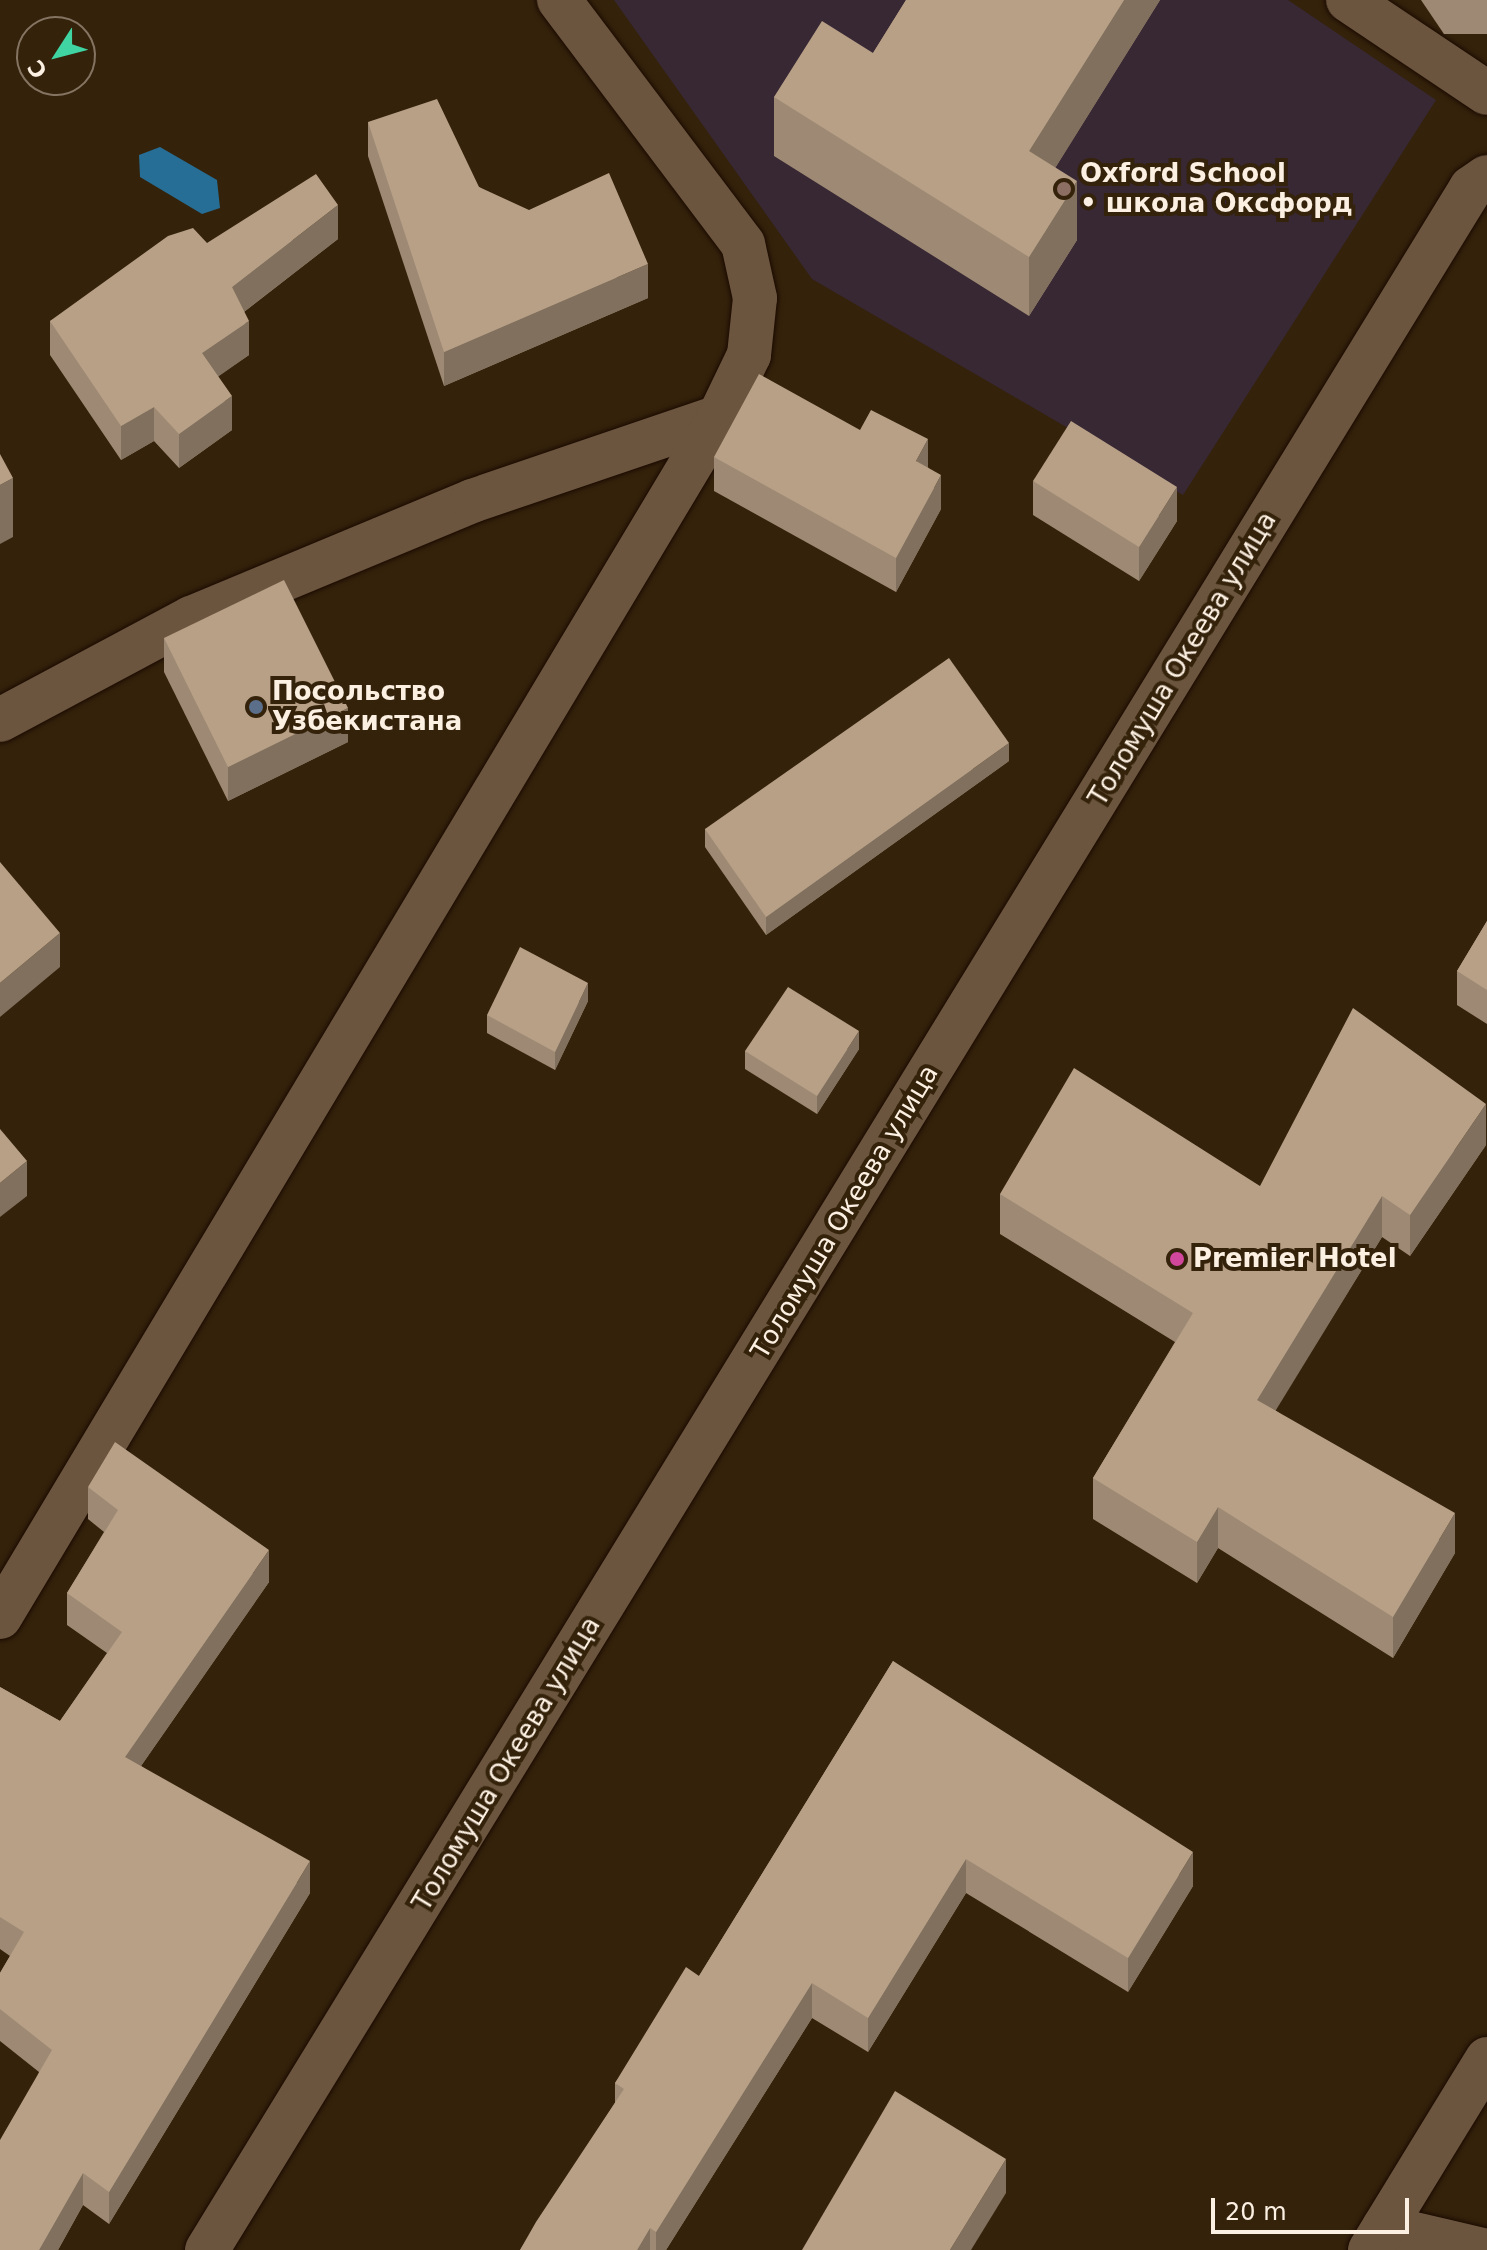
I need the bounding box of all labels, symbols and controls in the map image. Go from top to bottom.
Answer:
north arrow [16,16,96,96]
text: С [23,55,53,83]
place label: Oxford School • школа Оксфорд [1080,158,1353,220]
marker: Oxford School • школа Оксфорд [1055,180,1073,198]
street label: Толомуша Океева улица [1083,506,1283,812]
place label: Посольство Узбекистана [272,676,462,738]
marker: Посольство Узбекистана [247,698,265,716]
street label: Толомуша Океева улица [745,1059,945,1365]
place label: Premier Hotel [1193,1243,1397,1275]
marker: Premier Hotel [1168,1250,1186,1268]
street label: Толомуша Океева улица [407,1611,607,1917]
scale bar [1215,2182,1413,2232]
text: 20 m [1225,2198,1287,2226]

